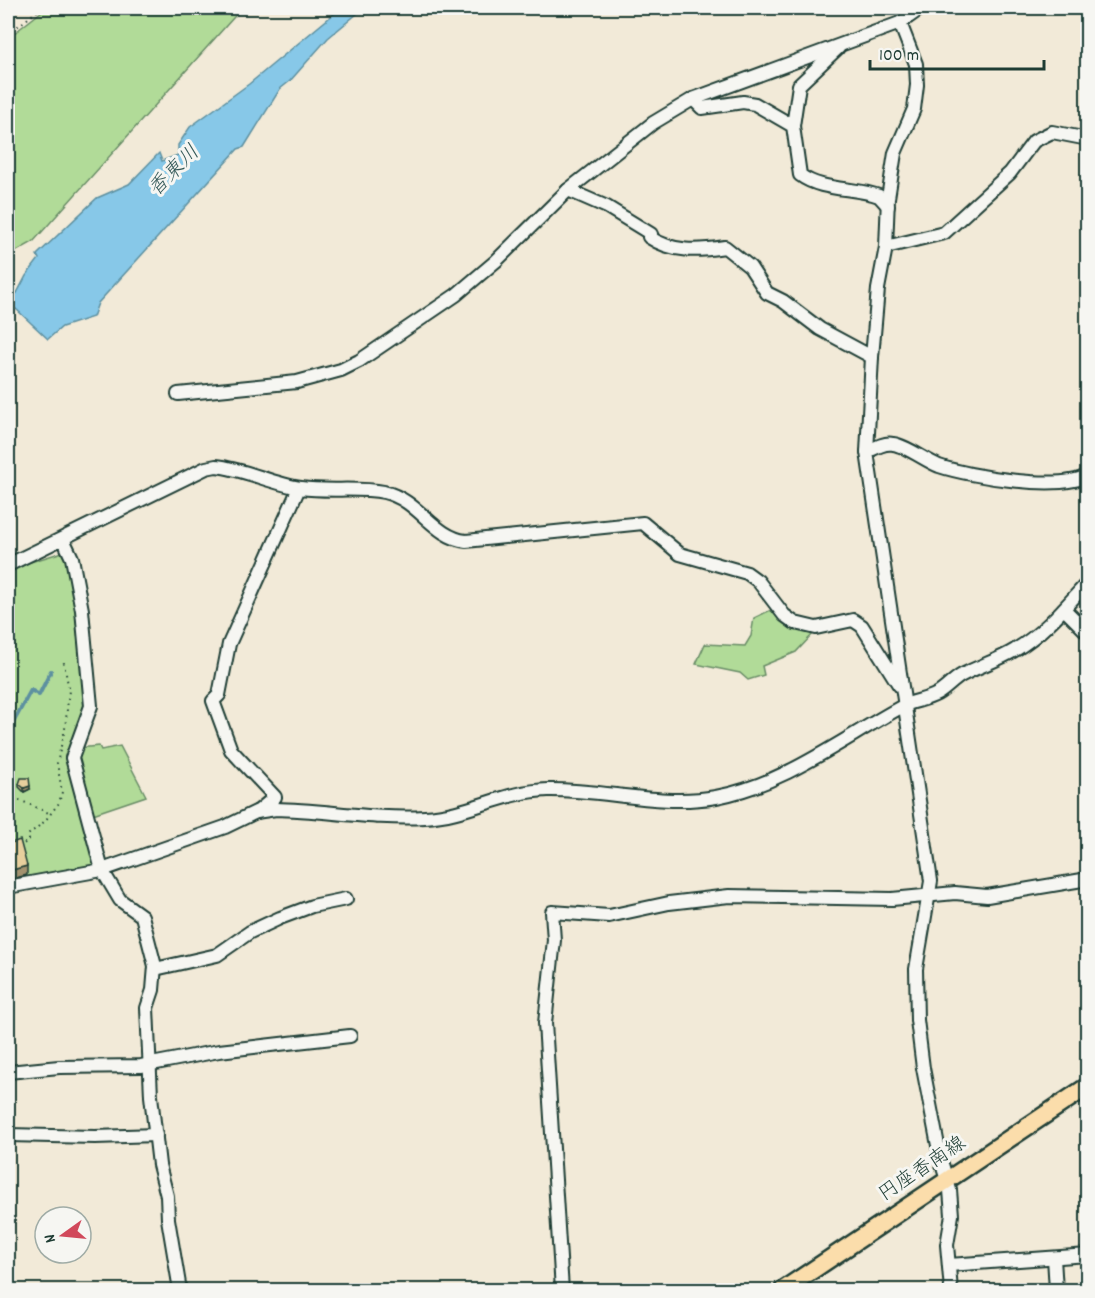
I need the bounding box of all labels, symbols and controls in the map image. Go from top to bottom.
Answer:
scale bar [870,33,1044,71]
text: 100 m [879,44,919,69]
water label: 香東川 [142,139,208,205]
street label: 円座香南線 [874,1130,972,1210]
north arrow [33,1205,93,1265]
text: N [39,1231,63,1245]

